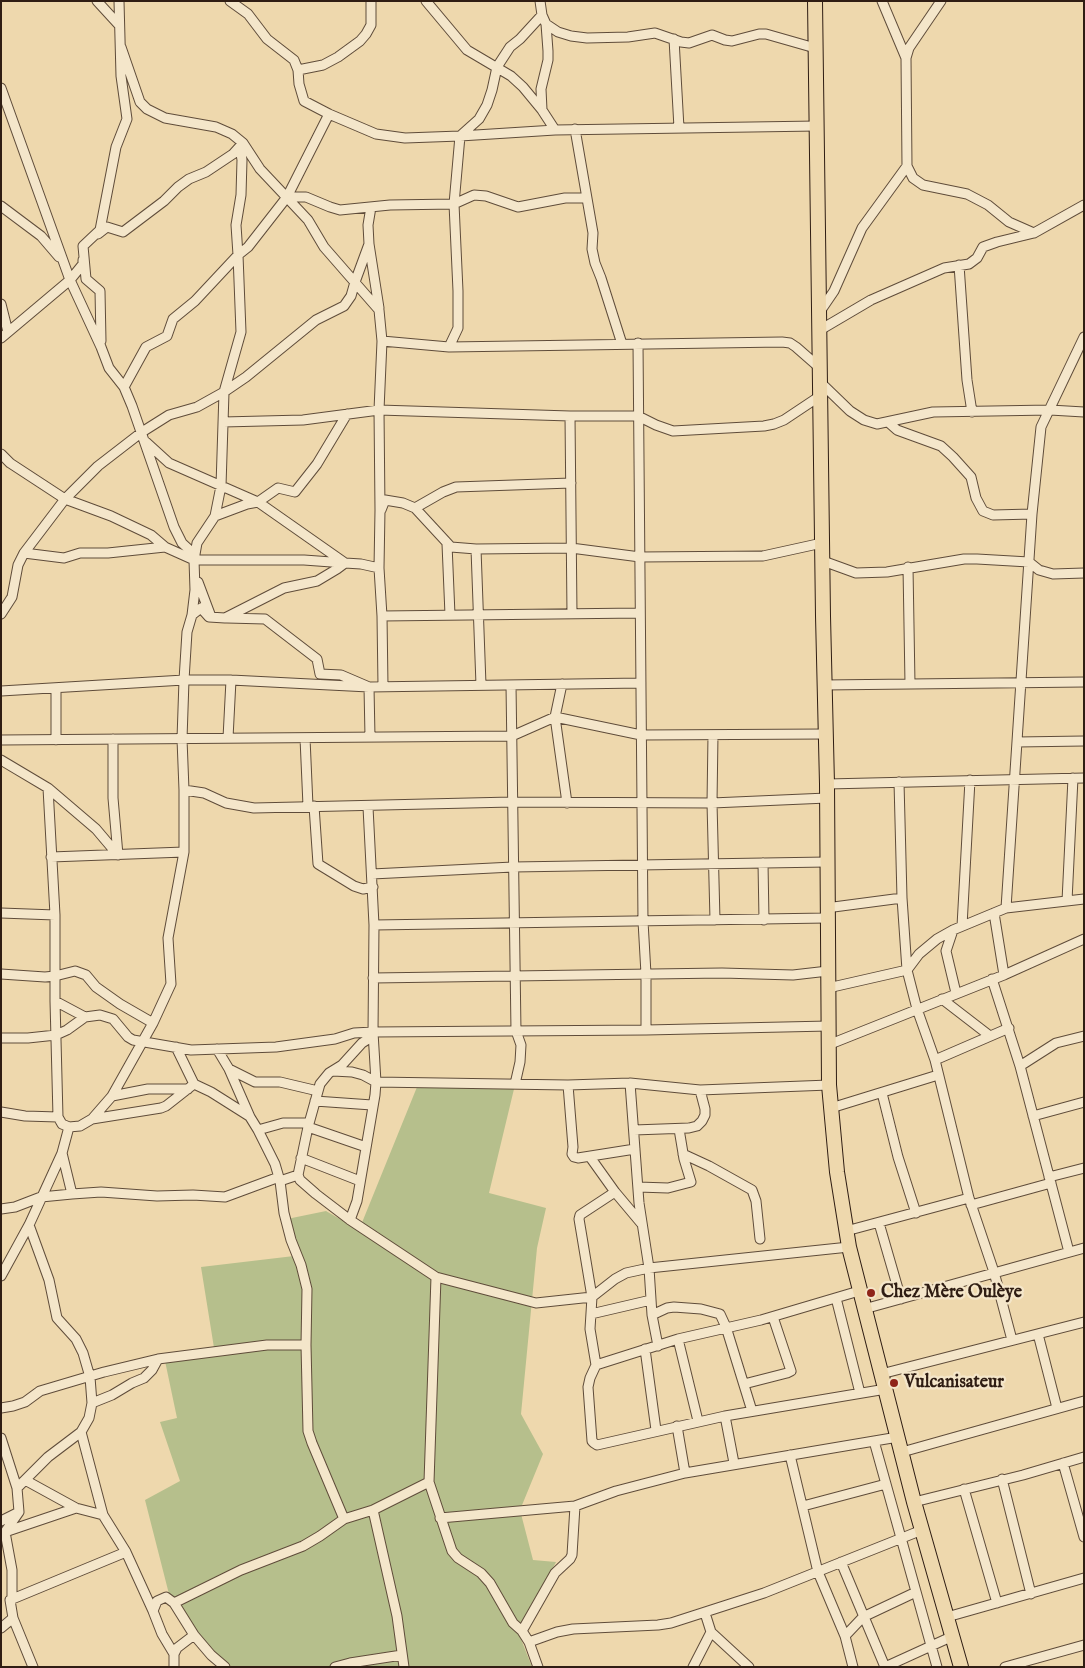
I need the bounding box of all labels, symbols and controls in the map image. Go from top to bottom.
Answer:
place label: Chez Mère Oulèye [881,1282,1022,1304]
marker: Chez Mère Oulèye [865,1287,877,1299]
place label: Vulcanisateur [904,1372,1004,1394]
marker: Vulcanisateur [888,1377,900,1389]

